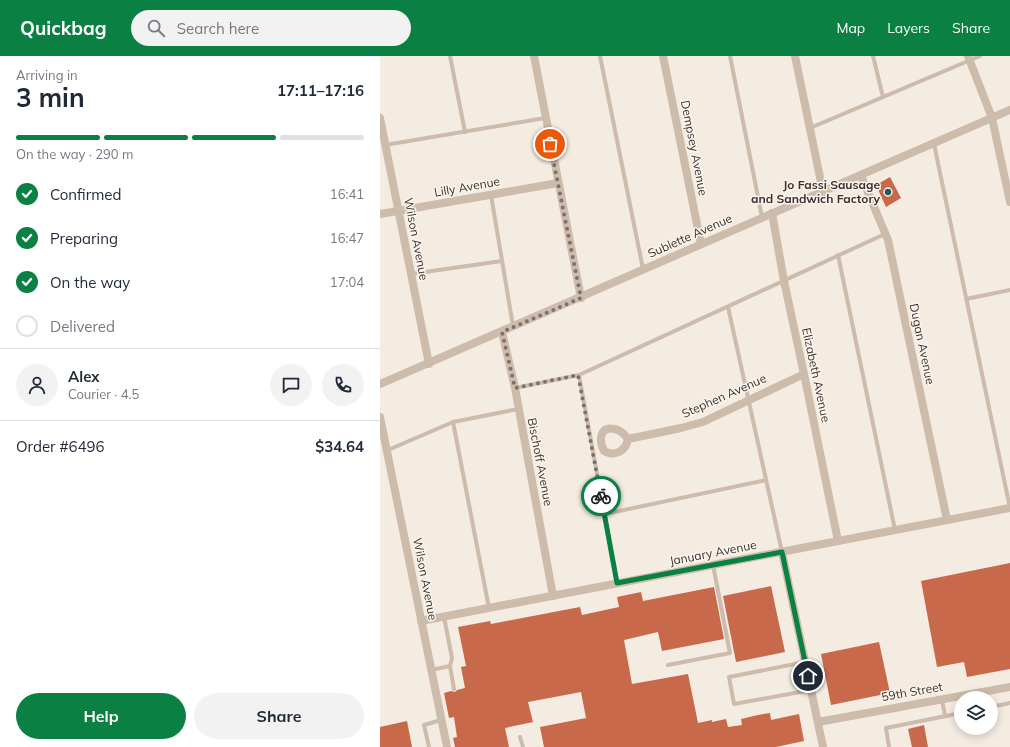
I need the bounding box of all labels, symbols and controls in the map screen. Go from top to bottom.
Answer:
search box [131,10,411,46]
text: Quickbag [20,16,107,40]
icon: search [145,17,167,39]
text: Search here [177,19,259,38]
text: Map [836,19,865,37]
text: Layers [887,19,930,37]
text: Share [952,19,990,37]
text: Arriving in [16,67,78,83]
text: 3 min [16,81,85,114]
text: 17:11–17:16 [277,81,364,100]
street label: Dempsey Avenue [678,99,711,197]
pin [533,127,567,161]
icon: bag [539,133,561,155]
text: On the way · 290 m [16,146,133,162]
street label: Lilly Avenue [433,173,501,200]
place label: Jo Fassi Sausage and Sandwich Factory [751,177,880,206]
icon: check [16,183,38,205]
text: Confirmed [50,185,121,204]
text: 16:41 [330,186,364,202]
marker: Jo Fassi Sausage and Sandwich Factory [883,187,893,197]
street label: Wilson Avenue [401,196,432,281]
street label: Sublette Avenue [645,210,734,261]
icon: check [16,227,38,249]
text: Preparing [50,229,118,248]
text: 16:47 [330,230,364,246]
icon: check [16,271,38,293]
text: On the way [50,273,130,292]
text: 17:04 [330,274,364,290]
street label: Dugan Avenue [907,302,938,386]
text: Delivered [50,317,115,336]
street label: Elizabeth Avenue [799,326,834,423]
button: person [16,364,58,406]
button: chat [270,364,312,406]
button: phone [322,364,364,406]
text: Alex [68,367,100,386]
street label: Stephen Avenue [679,370,768,421]
text: Courier · 4.5 [68,386,139,402]
street label: Bischoff Avenue [525,416,556,507]
text: Order #6496 [16,437,104,456]
text: $34.64 [315,437,364,456]
courier [581,476,621,516]
icon: bike [590,485,612,507]
street label: Wilson Avenue [410,536,441,621]
street label: January Avenue [668,537,758,568]
pin [791,659,825,693]
icon: home [797,665,819,687]
street label: 59th Street [880,679,944,704]
map controls [954,691,998,735]
button: layers [954,691,998,735]
button: Help [16,693,186,739]
button: Share [194,693,364,739]

